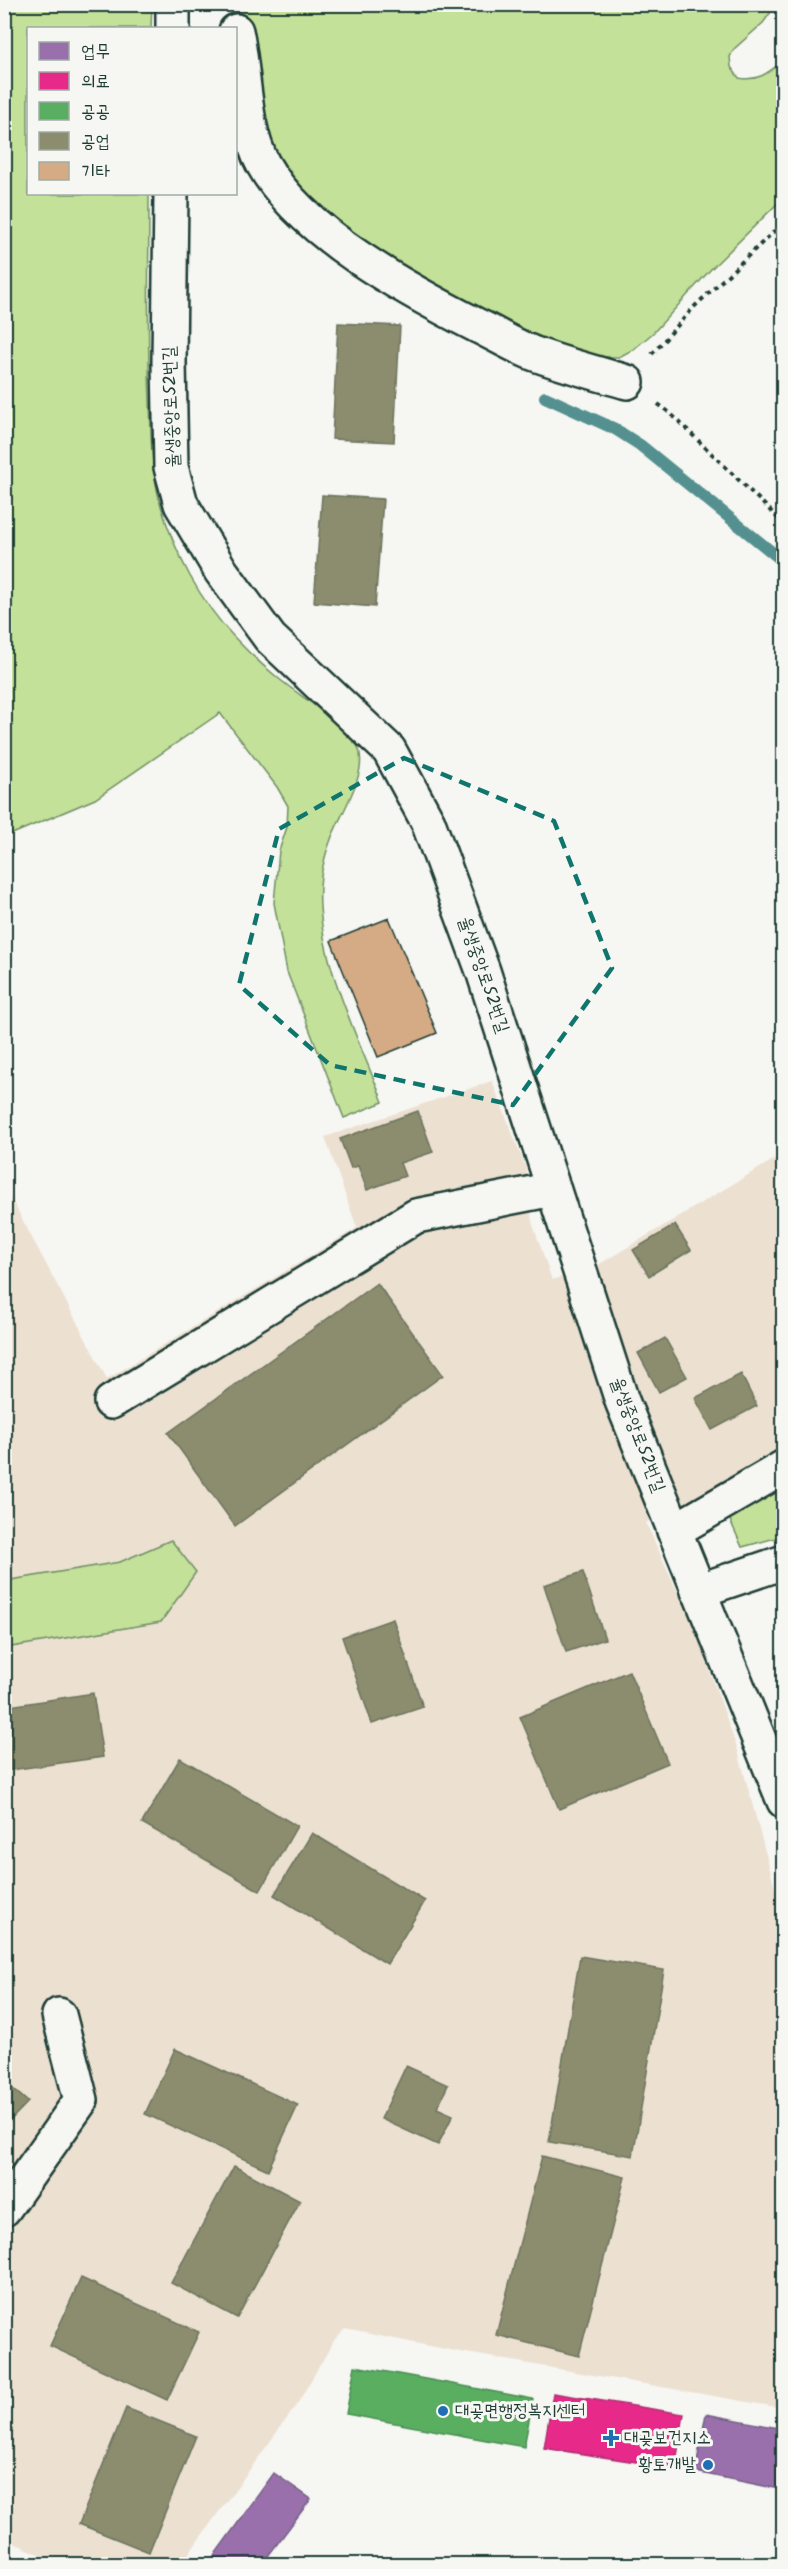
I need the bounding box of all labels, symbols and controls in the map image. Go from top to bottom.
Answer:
legend [27,27,237,195]
text: 업무 [81,38,110,67]
text: 의료 [81,68,110,97]
text: 공공 [81,98,110,127]
text: 공업 [81,128,110,157]
text: 기타 [81,158,110,187]
street label: 율생중앙로52번길 [155,345,189,468]
street label: 율생중앙로52번길 [450,913,517,1038]
street label: 율생중앙로52번길 [602,1373,672,1497]
place label: 대곶면행정복지센터 [455,2397,585,2426]
marker: 대곶면행정복지센터 [436,2404,450,2418]
place label: 대곶보건지소 [624,2424,711,2453]
marker: 대곶보건지소 [602,2429,620,2447]
place label: 황토개발 [638,2451,697,2480]
marker: 황토개발 [701,2458,715,2472]

